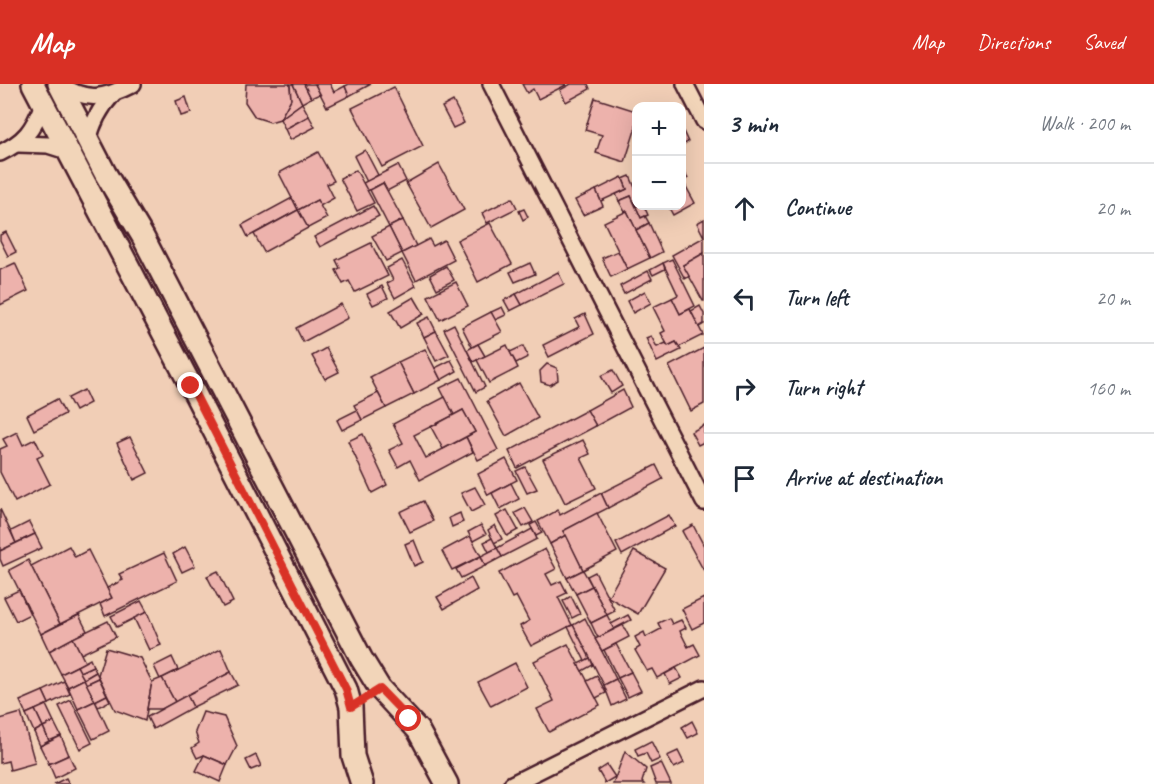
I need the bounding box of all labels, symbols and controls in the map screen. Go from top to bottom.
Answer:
text: Map [30,25,73,60]
text: Map [912,29,944,55]
text: Directions [977,29,1050,55]
text: Saved [1083,29,1124,55]
map controls [632,102,686,210]
button: + [632,102,686,156]
text: 3 min [728,107,778,140]
text: Walk · 200 m [1040,111,1130,136]
button: − [632,156,686,210]
icon: ahead [728,192,761,225]
text: Continue [785,194,851,222]
text: 20 m [1096,196,1130,221]
icon: left [728,282,761,315]
text: Turn left [785,284,849,312]
text: 20 m [1096,286,1130,311]
route end [177,372,203,398]
icon: right [728,372,761,405]
text: Turn right [785,374,862,402]
text: 160 m [1087,376,1130,401]
icon: arrive [728,462,761,495]
text: Arrive at destination [785,464,942,492]
route start [395,705,421,731]

